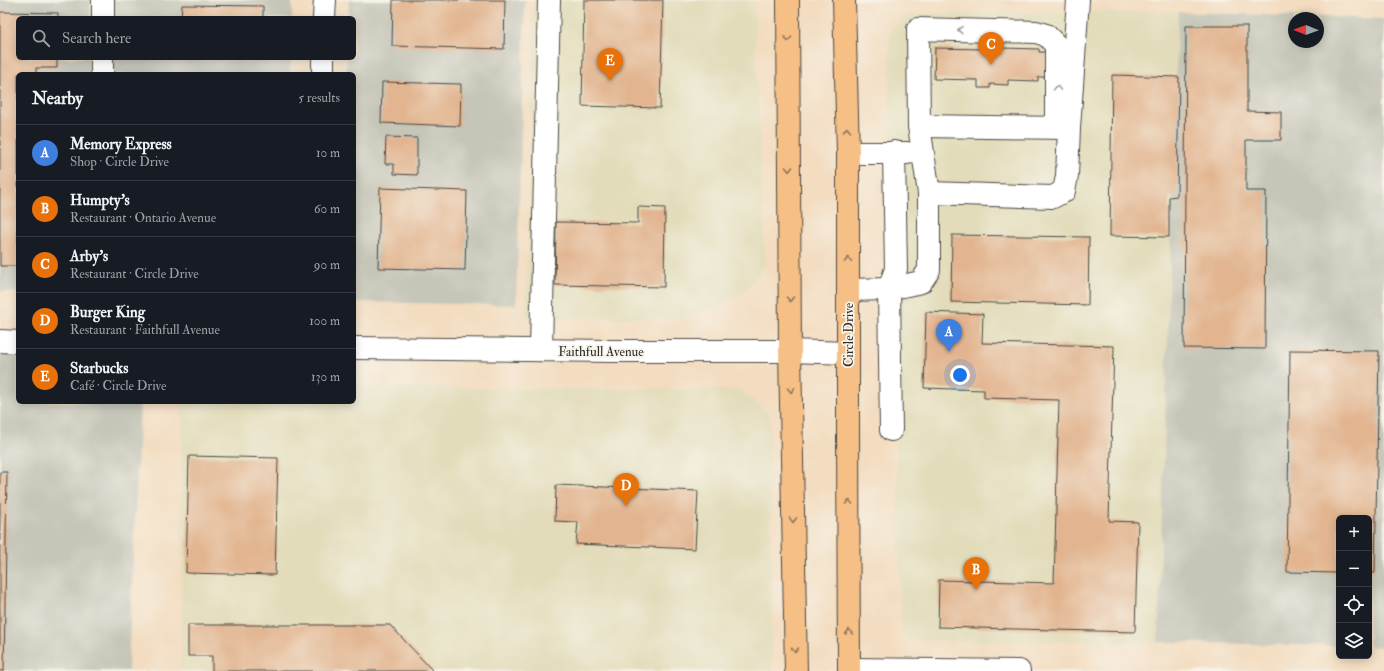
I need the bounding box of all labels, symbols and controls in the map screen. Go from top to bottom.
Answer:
north arrow [1288,12,1324,48]
search box [16,16,356,60]
one-way arrow [957,26,963,35]
icon: search [30,27,52,49]
text: Search here [62,29,131,48]
pin: C [978,32,1004,65]
one-way arrow [784,36,792,42]
pin: E [597,48,623,81]
one-way arrow [1053,85,1061,91]
text: Nearby [32,88,83,109]
text: 5 results [298,90,340,106]
one-way arrow [843,127,851,133]
text: Memory Express [70,135,172,154]
text: A [41,145,49,161]
text: 10 m [316,145,340,161]
text: Shop · Circle Drive [70,154,169,170]
one-way arrow [785,166,793,172]
text: Humpty's [70,191,130,210]
text: B [41,201,49,217]
text: 60 m [314,201,340,217]
text: Restaurant · Ontario Avenue [70,210,216,226]
text: Arby's [70,247,108,266]
text: C [40,257,50,273]
text: 90 m [314,257,340,273]
one-way arrow [844,257,852,263]
text: Restaurant · Circle Drive [70,266,199,282]
one-way arrow [786,296,794,302]
street label: Circle Drive [841,302,857,367]
text: Burger King [70,303,145,322]
text: D [40,313,50,329]
text: 100 m [309,313,340,329]
pin: A [936,319,962,352]
text: Restaurant · Faithfull Avenue [70,322,220,338]
street label: Faithfull Avenue [558,344,644,360]
text: Starbucks [70,359,128,378]
your location [950,365,970,385]
text: E [40,369,50,385]
text: 130 m [311,369,340,385]
text: Café · Circle Drive [70,378,167,394]
one-way arrow [787,387,795,393]
pin: D [613,473,639,506]
one-way arrow [844,499,853,505]
map controls [1336,515,1372,659]
button: + [1336,515,1372,551]
one-way arrow [789,517,797,523]
button: − [1336,551,1372,587]
pin: B [963,557,989,590]
button: locate [1336,587,1372,623]
button: layers [1336,623,1372,659]
one-way arrow [845,629,853,635]
one-way arrow [791,647,799,653]

